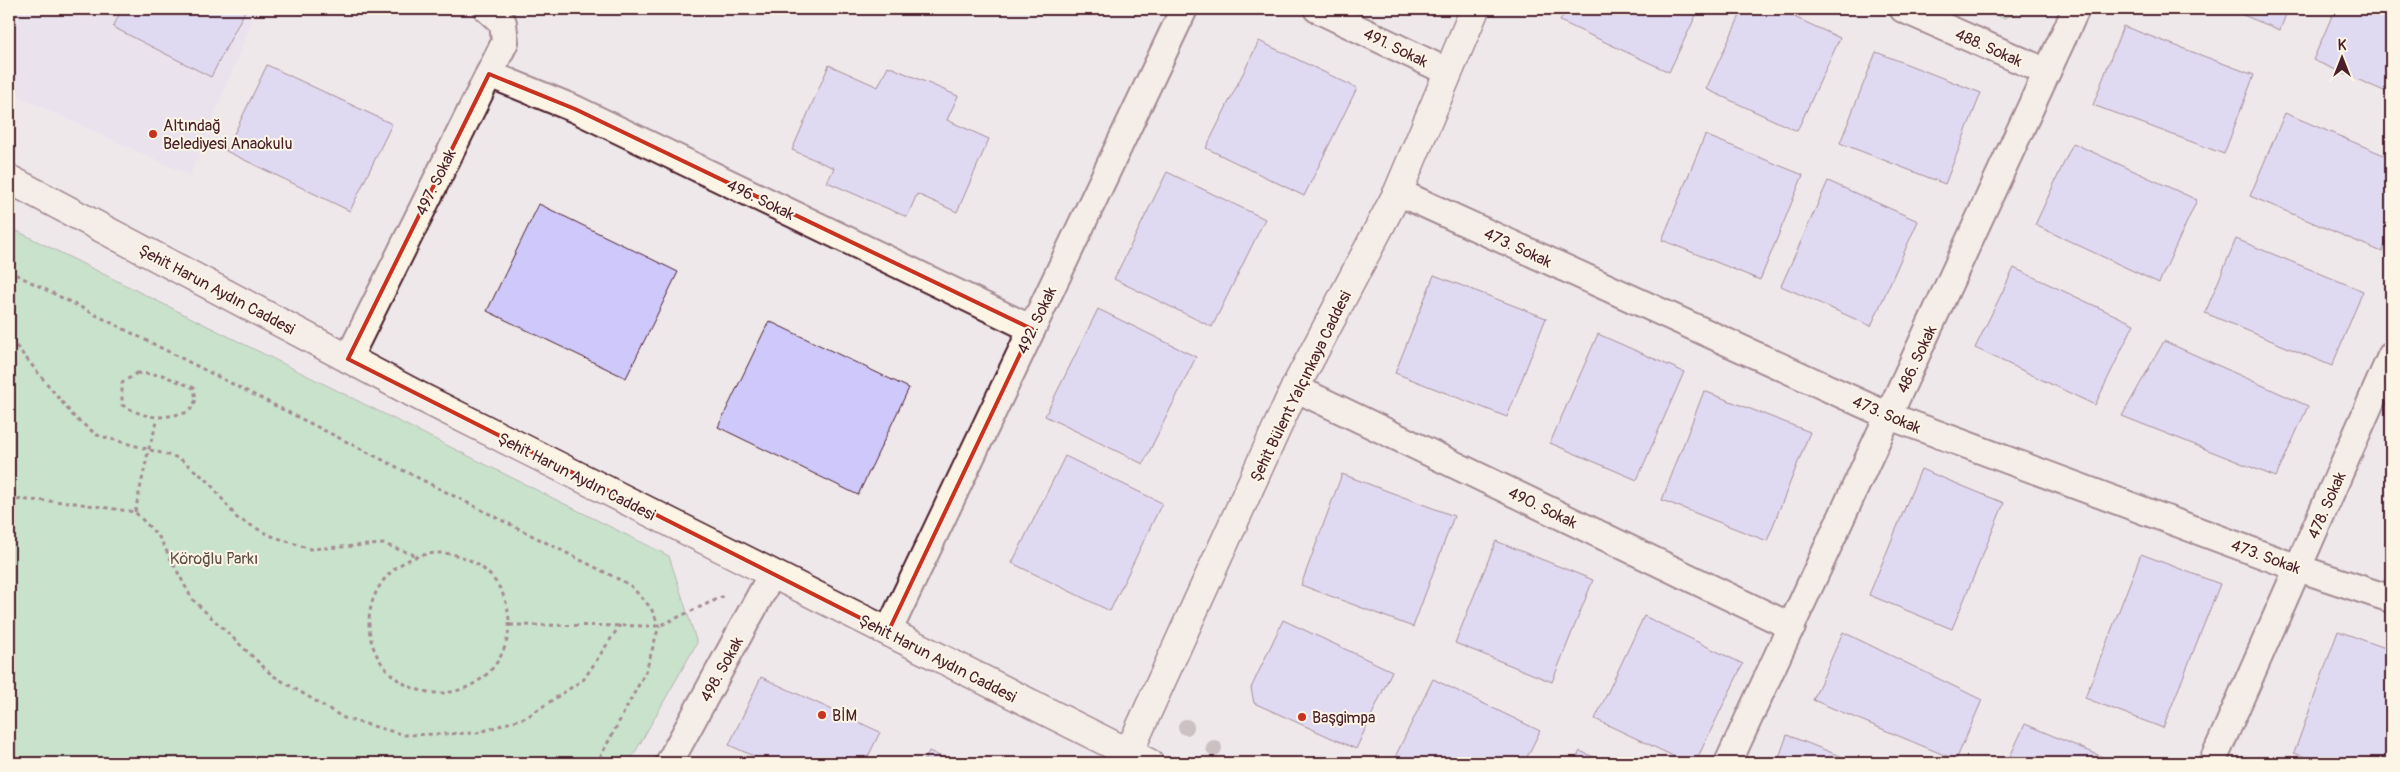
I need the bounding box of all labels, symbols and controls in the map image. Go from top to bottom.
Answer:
street label: 491. Sokak [1360,24,1431,72]
street label: 488. Sokak [1952,24,2025,72]
north arrow [2318,32,2368,82]
text: K [2338,37,2347,54]
place label: Altındağ Belediyesi Anaokulu [163,116,292,154]
marker: Altındağ Belediyesi Anaokulu [147,128,159,140]
street label: 497. Sokak [411,146,461,219]
street label: 496. Sokak [724,175,798,225]
street label: 473. Sokak [1481,224,1555,272]
street label: Şehit Harun Aydın Caddesi [135,240,298,340]
street label: 492. Sokak [1013,283,1061,357]
street label: Şehit Bülent Yalçınkaya Caddesi [1246,288,1356,485]
street label: 486. Sokak [1893,322,1941,396]
street label: 473. Sokak [1849,392,1924,438]
street label: Şehit Harun Aydın Caddesi [495,428,659,525]
street label: 478. Sokak [2303,468,2351,542]
street label: 490. Sokak [1505,483,1581,533]
street label: 473. Sokak [2228,535,2303,579]
park label: Köroğlu Parkı [170,549,258,569]
street label: Şehit Harun Aydın Caddesi [856,610,1020,707]
street label: 498. Sokak [696,633,748,705]
place label: BİM [832,706,857,726]
place label: Başgimpa [1312,708,1375,728]
marker: BİM [816,709,828,721]
marker: Başgimpa [1296,711,1308,723]

